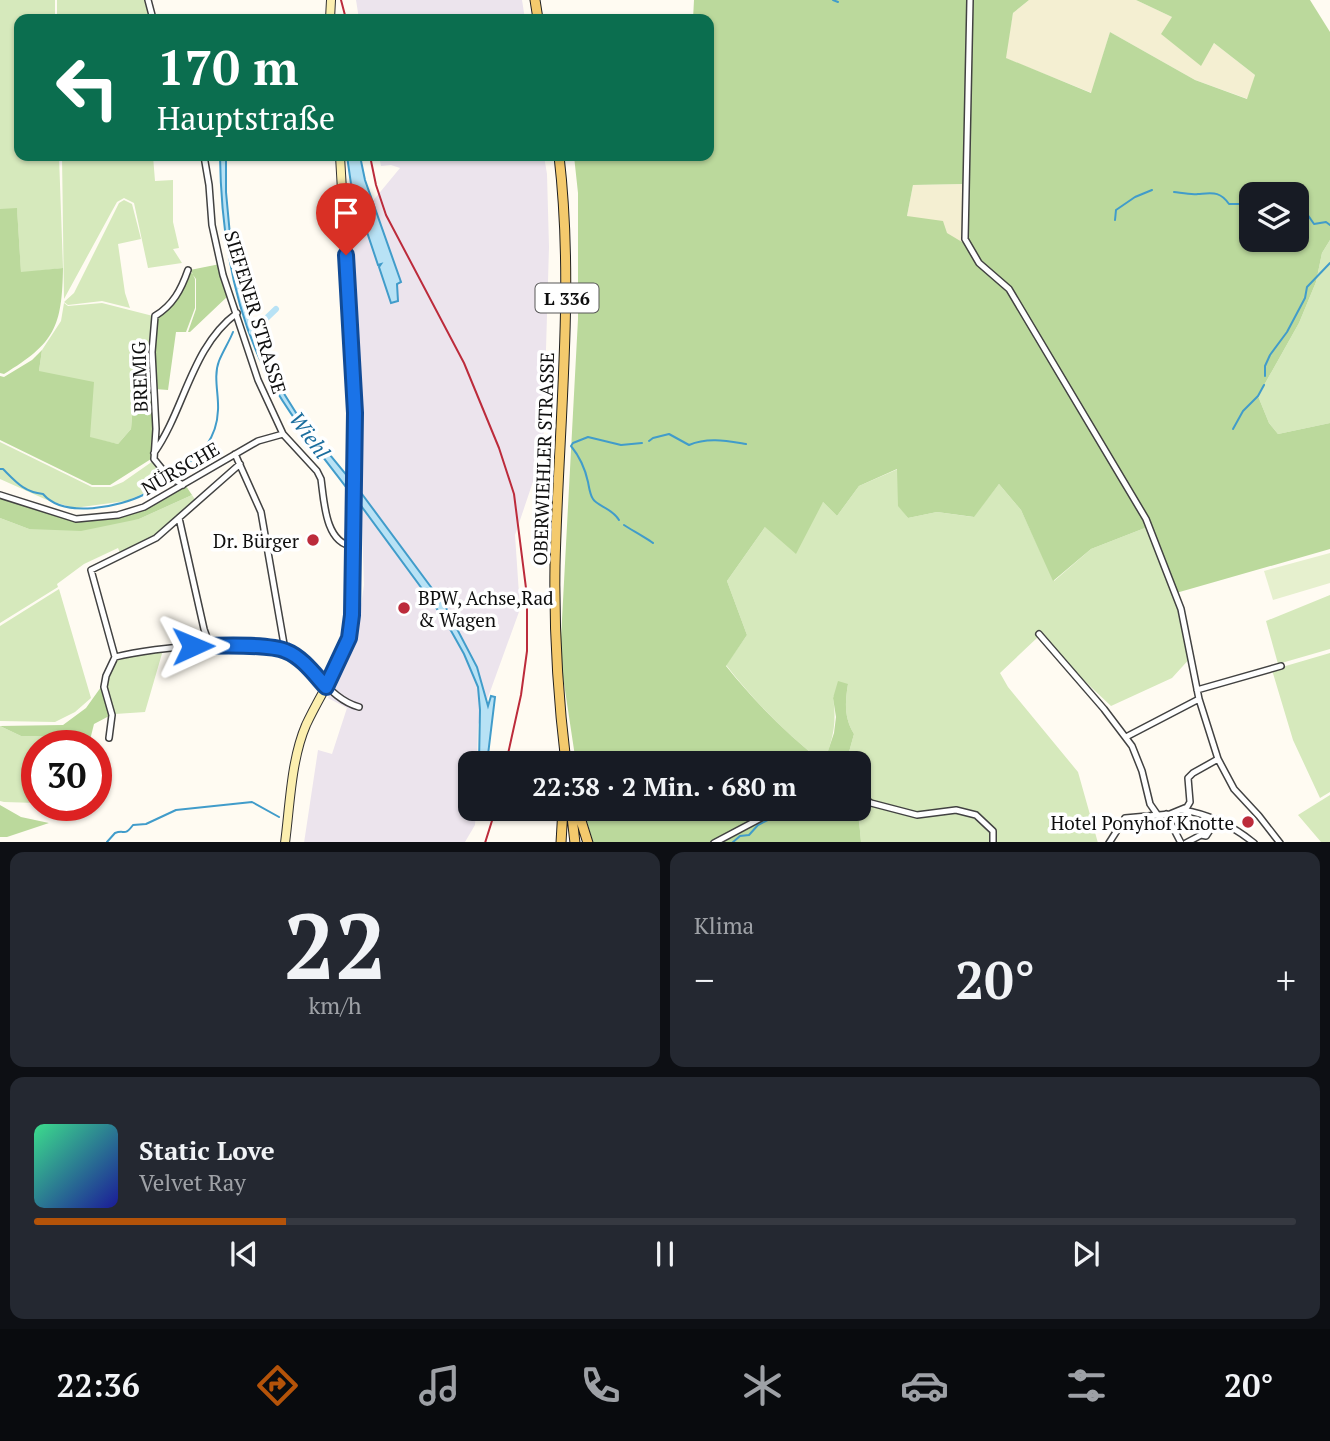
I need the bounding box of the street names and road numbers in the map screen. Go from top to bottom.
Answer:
street label: SIEFENER STRASSE [219,227,293,397]
road number: L 336 [536,284,598,312]
street label: BREMIG [125,341,153,413]
street label: OBERWIEHLER STRASSE [527,352,559,566]
street label: NÜRSCHE [136,436,224,500]

